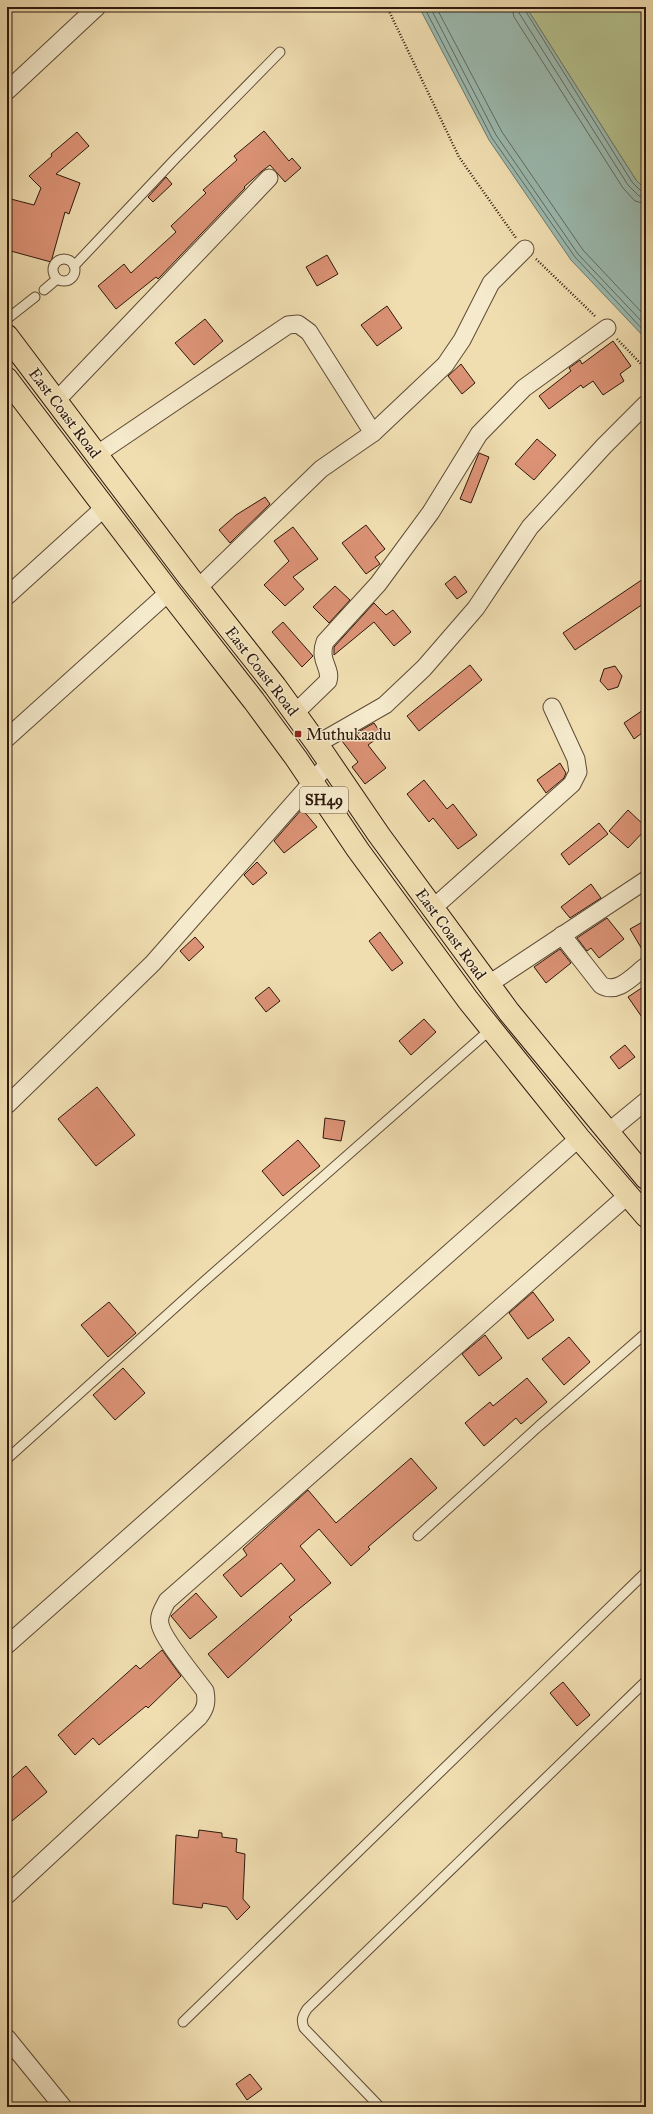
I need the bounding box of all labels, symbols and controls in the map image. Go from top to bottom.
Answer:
street label: East Coast Road [25,364,105,462]
street label: East Coast Road [221,623,303,719]
place label: Muthukaadu [306,725,392,744]
marker: Muthukaadu [293,729,303,739]
road number: SH49 [300,787,348,813]
street label: East Coast Road [412,885,490,983]

